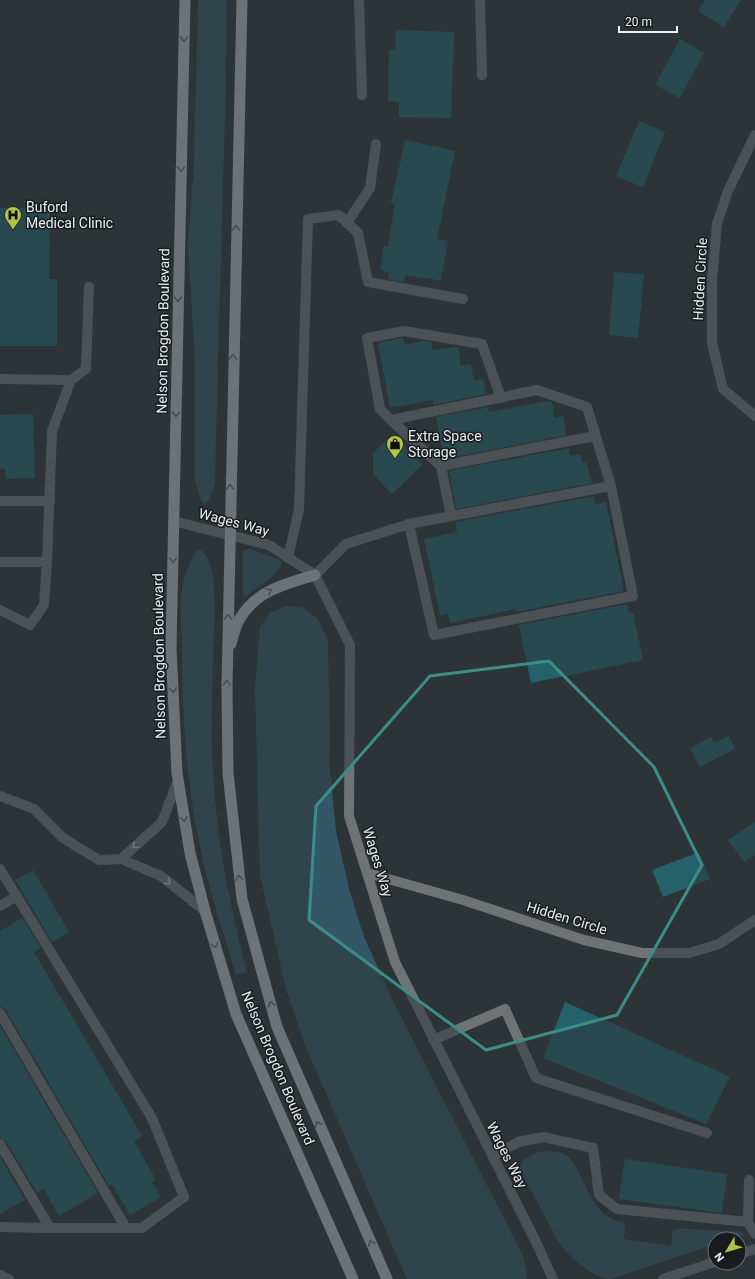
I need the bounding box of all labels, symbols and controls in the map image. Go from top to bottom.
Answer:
scale bar [619,8,677,34]
text: 20 m [625,15,652,29]
one-way arrow [180,36,188,42]
one-way arrow [177,166,185,172]
place label: Buford Medical Clinic [26,199,113,231]
hospital icon: Buford Medical Clinic [3,205,23,230]
one-way arrow [232,225,240,231]
street label: Hidden Circle [690,237,710,321]
street label: Nelson Brogdon Boulevard [154,248,172,414]
one-way arrow [174,296,182,302]
one-way arrow [229,354,237,360]
one-way arrow [171,411,180,417]
place label: Extra Space Storage [408,428,482,460]
shop icon: Extra Space Storage [385,434,405,459]
one-way arrow [226,484,234,490]
street label: Wages Way [197,505,271,539]
one-way arrow [168,557,177,563]
street label: Nelson Brogdon Boulevard [150,573,168,739]
one-way arrow [265,588,272,596]
one-way arrow [224,614,232,620]
one-way arrow [223,680,231,686]
one-way arrow [169,687,177,693]
one-way arrow [179,816,188,822]
street label: Wages Way [360,825,396,899]
one-way arrow [133,841,140,848]
one-way arrow [235,875,244,881]
one-way arrow [164,877,171,884]
street label: Hidden Circle [525,898,609,938]
one-way arrow [210,942,219,949]
street label: Nelson Brogdon Boulevard [238,989,318,1147]
one-way arrow [267,1000,275,1007]
street label: Wages Way [483,1119,531,1191]
one-way arrow [315,1121,323,1128]
north arrow [707,1231,747,1271]
one-way arrow [368,1240,376,1248]
text: N [712,1250,727,1264]

